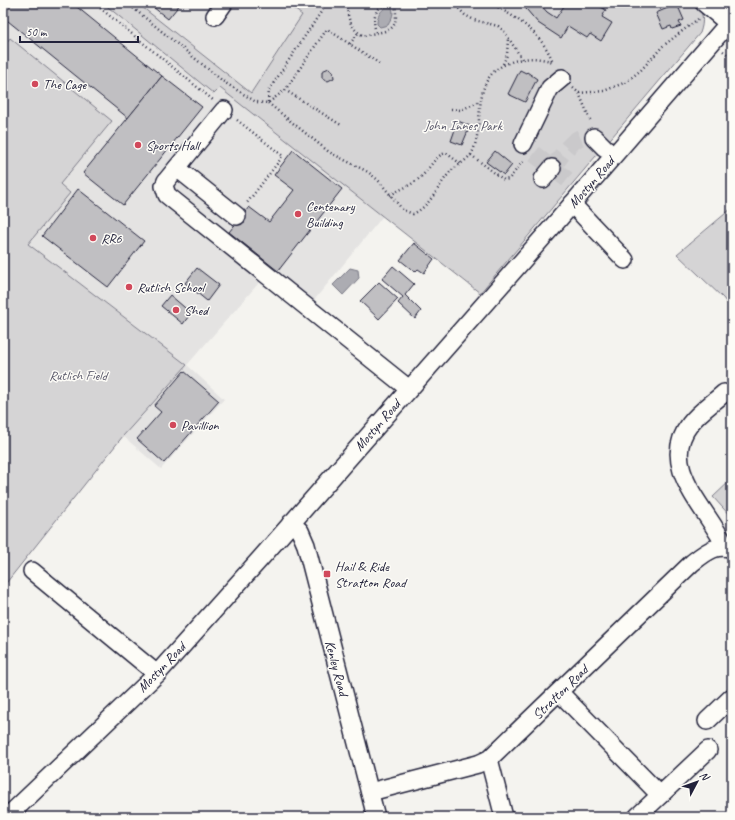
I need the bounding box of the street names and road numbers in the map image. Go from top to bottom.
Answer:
street label: Mostyn Road [565,151,620,211]
street label: Mostyn Road [351,394,406,454]
street label: Mostyn Road [134,637,191,696]
street label: Kenley Road [321,639,353,700]
street label: Stratton Road [529,660,593,723]

